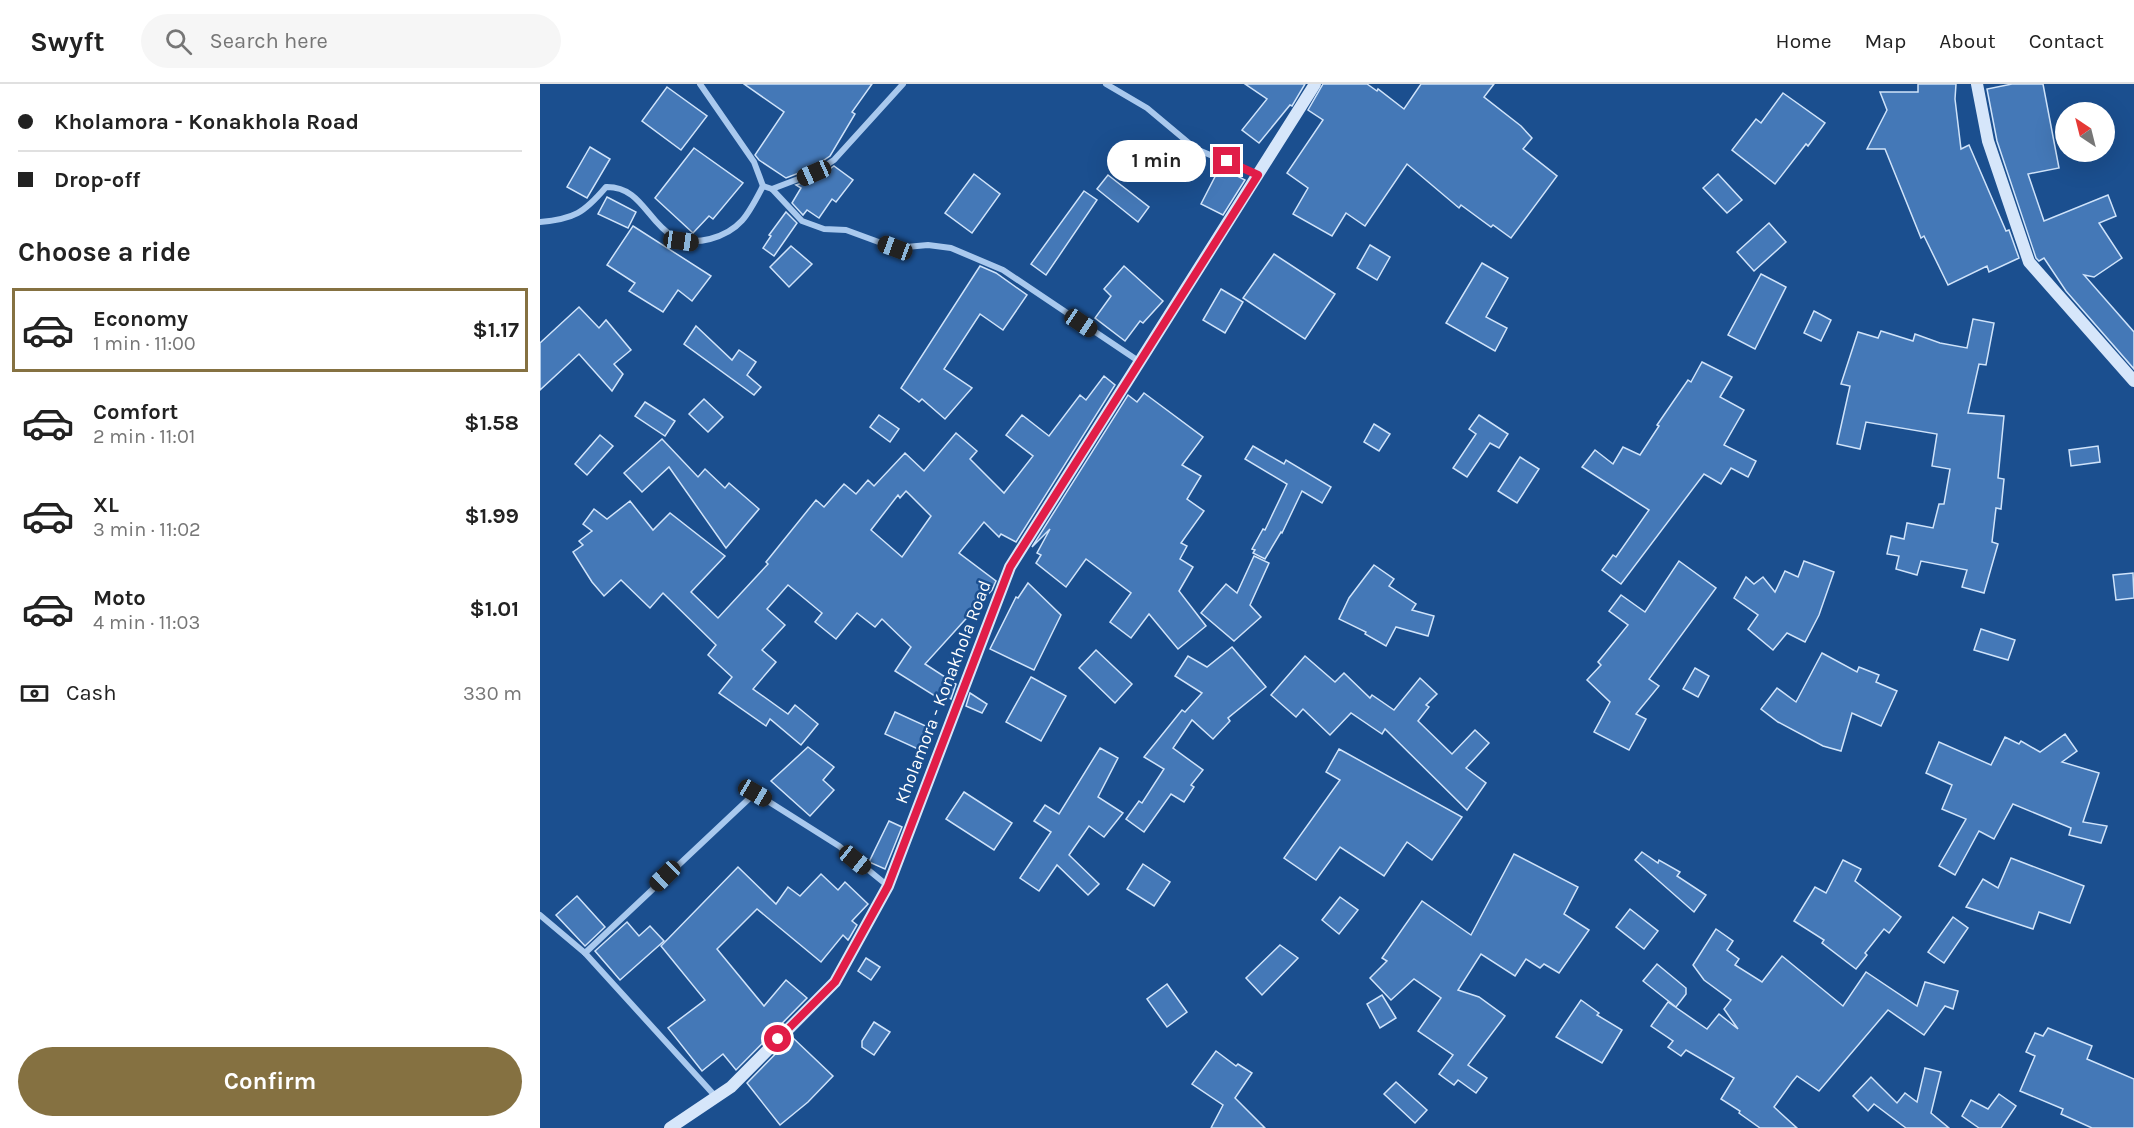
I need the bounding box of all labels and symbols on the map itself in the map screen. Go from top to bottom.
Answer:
north arrow [2055,102,2115,162]
callout: 1 min [1107,140,1206,182]
route end [1213,147,1240,174]
car [794,157,834,189]
car [662,230,700,252]
car [875,233,915,263]
car [1061,305,1101,341]
street label: Kholamora - Konakhola Road [890,577,996,807]
car [735,776,775,810]
car [835,842,875,878]
car [646,857,684,895]
route start [764,1025,791,1052]

